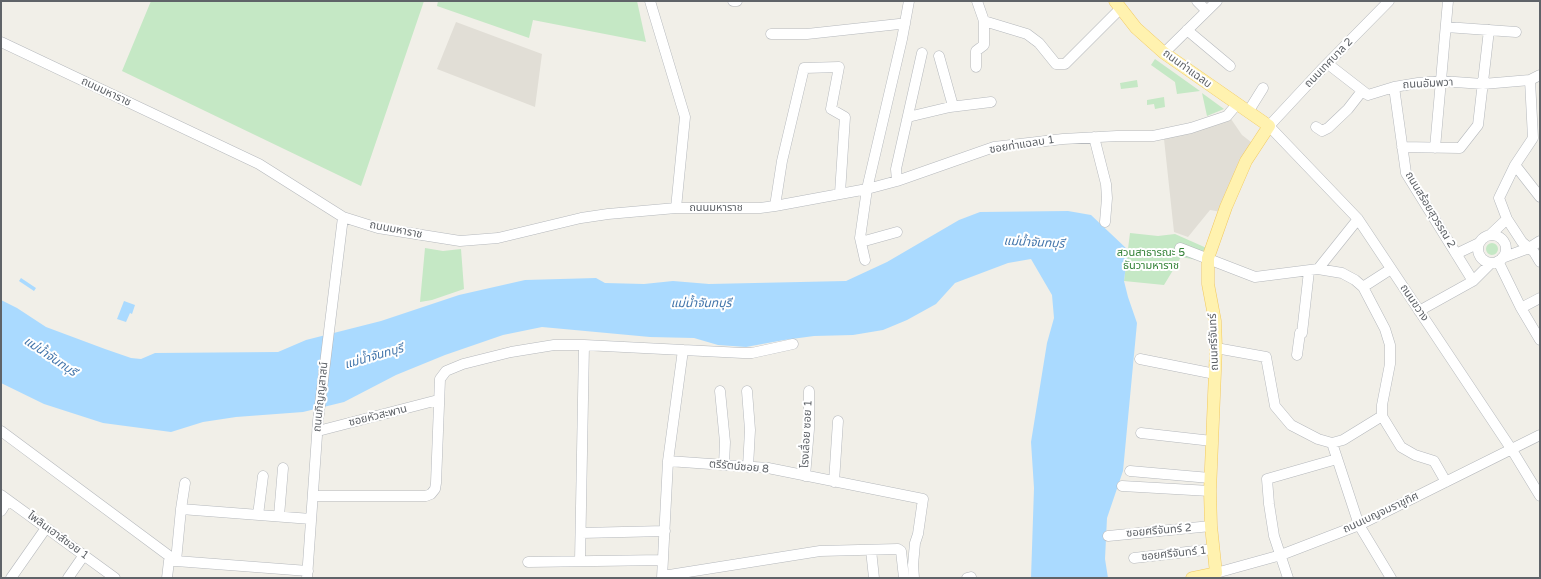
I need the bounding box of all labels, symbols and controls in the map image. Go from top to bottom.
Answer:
street label: ถนนเทศบาล 2 [1302,35,1356,91]
street label: ถนนท่าแฉลบ [1160,47,1214,91]
street label: ถนนมหาราช [79,75,133,109]
street label: ถนนอัมพวา [1402,76,1454,92]
street label: ซอยท่าแฉลบ 1 [989,133,1055,157]
street label: ถนนสร้อยสุวรรณ 2 [1402,169,1458,251]
street label: ถนนมหาราช [689,201,743,215]
street label: ถนนมหาราช [368,218,424,242]
water label: แม่น้ำจันทบุรี [1003,234,1065,252]
park label: สวนสาธารณะ 5 ธันวามหาราช [1117,246,1185,272]
street label: ถนนขวาง [1397,282,1431,324]
water label: แม่น้ำจันทบุรี [671,297,731,311]
street label: ถนนศรีจันทร์ [1206,313,1222,371]
water label: แม่น้ำจันทบุรี [21,334,79,380]
water label: แม่น้ำจันทบุรี [343,342,405,372]
street label: ถนนภิญญสาสน์ [311,361,331,433]
street label: โรงเลื่อย ซอย 1 [799,399,815,469]
street label: ซอยหัวสะพาน [347,402,409,430]
street label: ตรีรัตน์ซอย 8 [708,458,770,476]
street label: ถนนเบญจมราชูทิศ [1341,490,1421,536]
street label: ไพลินเฮาส์ซอย 1 [25,509,91,563]
street label: ซอยศรีจันทร์ 2 [1126,522,1192,540]
street label: ซอยศรีจันทร์ 1 [1141,544,1207,564]

